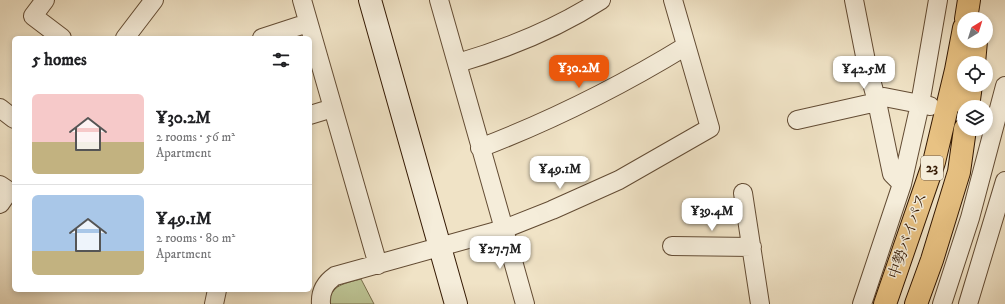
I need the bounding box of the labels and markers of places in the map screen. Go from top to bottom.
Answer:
pin: ¥30.2M [546,55,612,89]
pin: ¥42.5M [831,56,897,90]
pin: ¥49.1M [527,156,593,190]
pin: ¥39.4M [679,198,745,232]
pin: ¥27.7M [467,236,533,270]

